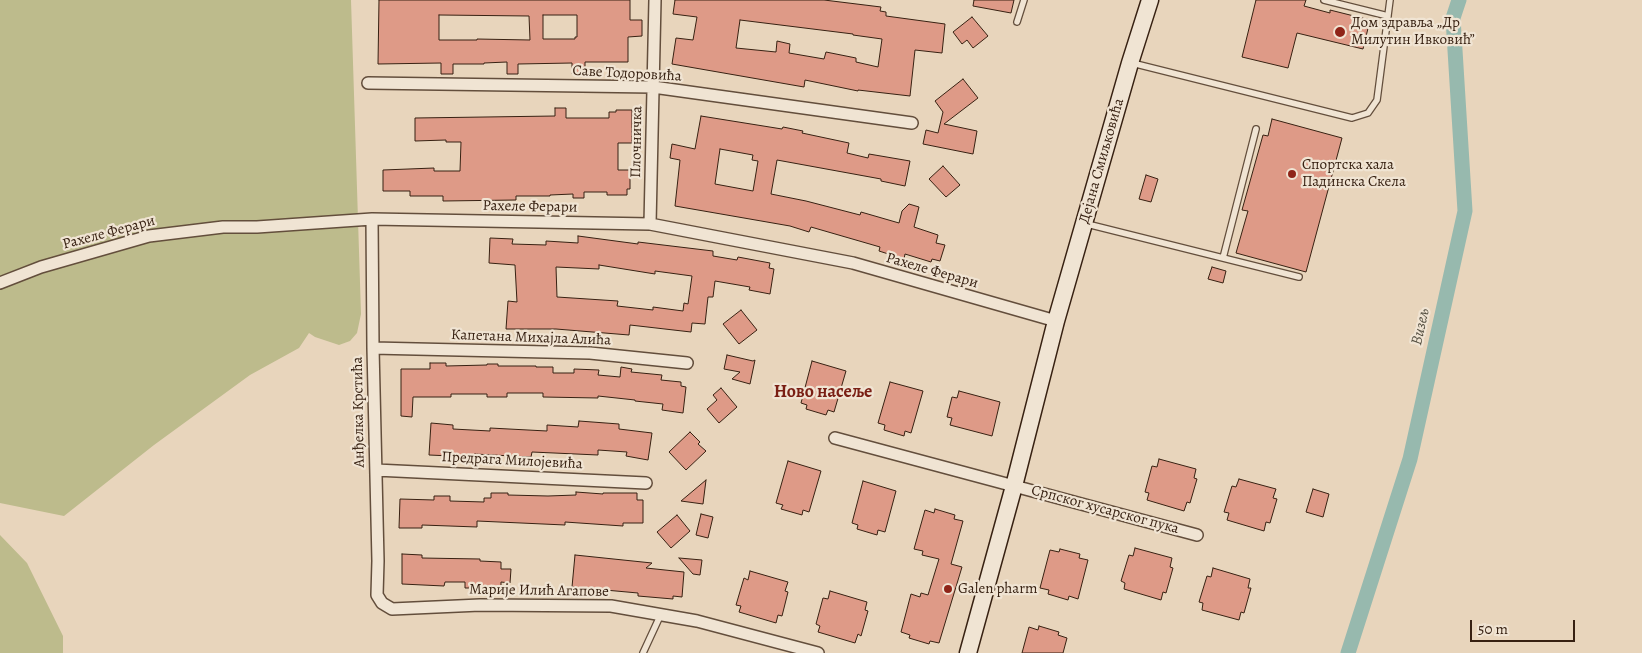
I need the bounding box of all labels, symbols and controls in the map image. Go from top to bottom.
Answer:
place label: Дом здравља „Др Милутин Ивковић” [1351,14,1475,49]
marker: Дом здравља „Др Милутин Ивковић” [1333,25,1347,39]
street label: Саве Тодоровића [572,62,682,86]
street label: Дејана Смиљковића [1076,96,1128,226]
street label: Плочничка [627,106,647,178]
place label: Спортска хала Падинска Скела [1302,156,1406,191]
marker: Спортска хала Падинска Скела [1286,168,1298,180]
street label: Рахеле Ферари [482,197,578,217]
street label: Рахеле Ферари [61,212,157,254]
street label: Рахеле Ферари [884,249,980,293]
water label: Визељ [1407,307,1435,347]
street label: Капетана Михајла Алића [451,326,611,350]
street label: Анђелка Крстића [349,356,369,468]
district label: Ново насеље [774,382,872,404]
street label: Предрага Милојевића [441,448,583,474]
street label: Српског хусарског пука [1029,482,1181,538]
place label: Galen pharm [958,580,1038,598]
street label: Марије Илић Агапове [469,581,609,601]
marker: Galen pharm [942,583,954,595]
scale bar [1472,610,1577,642]
text: 50 m [1478,619,1508,639]

